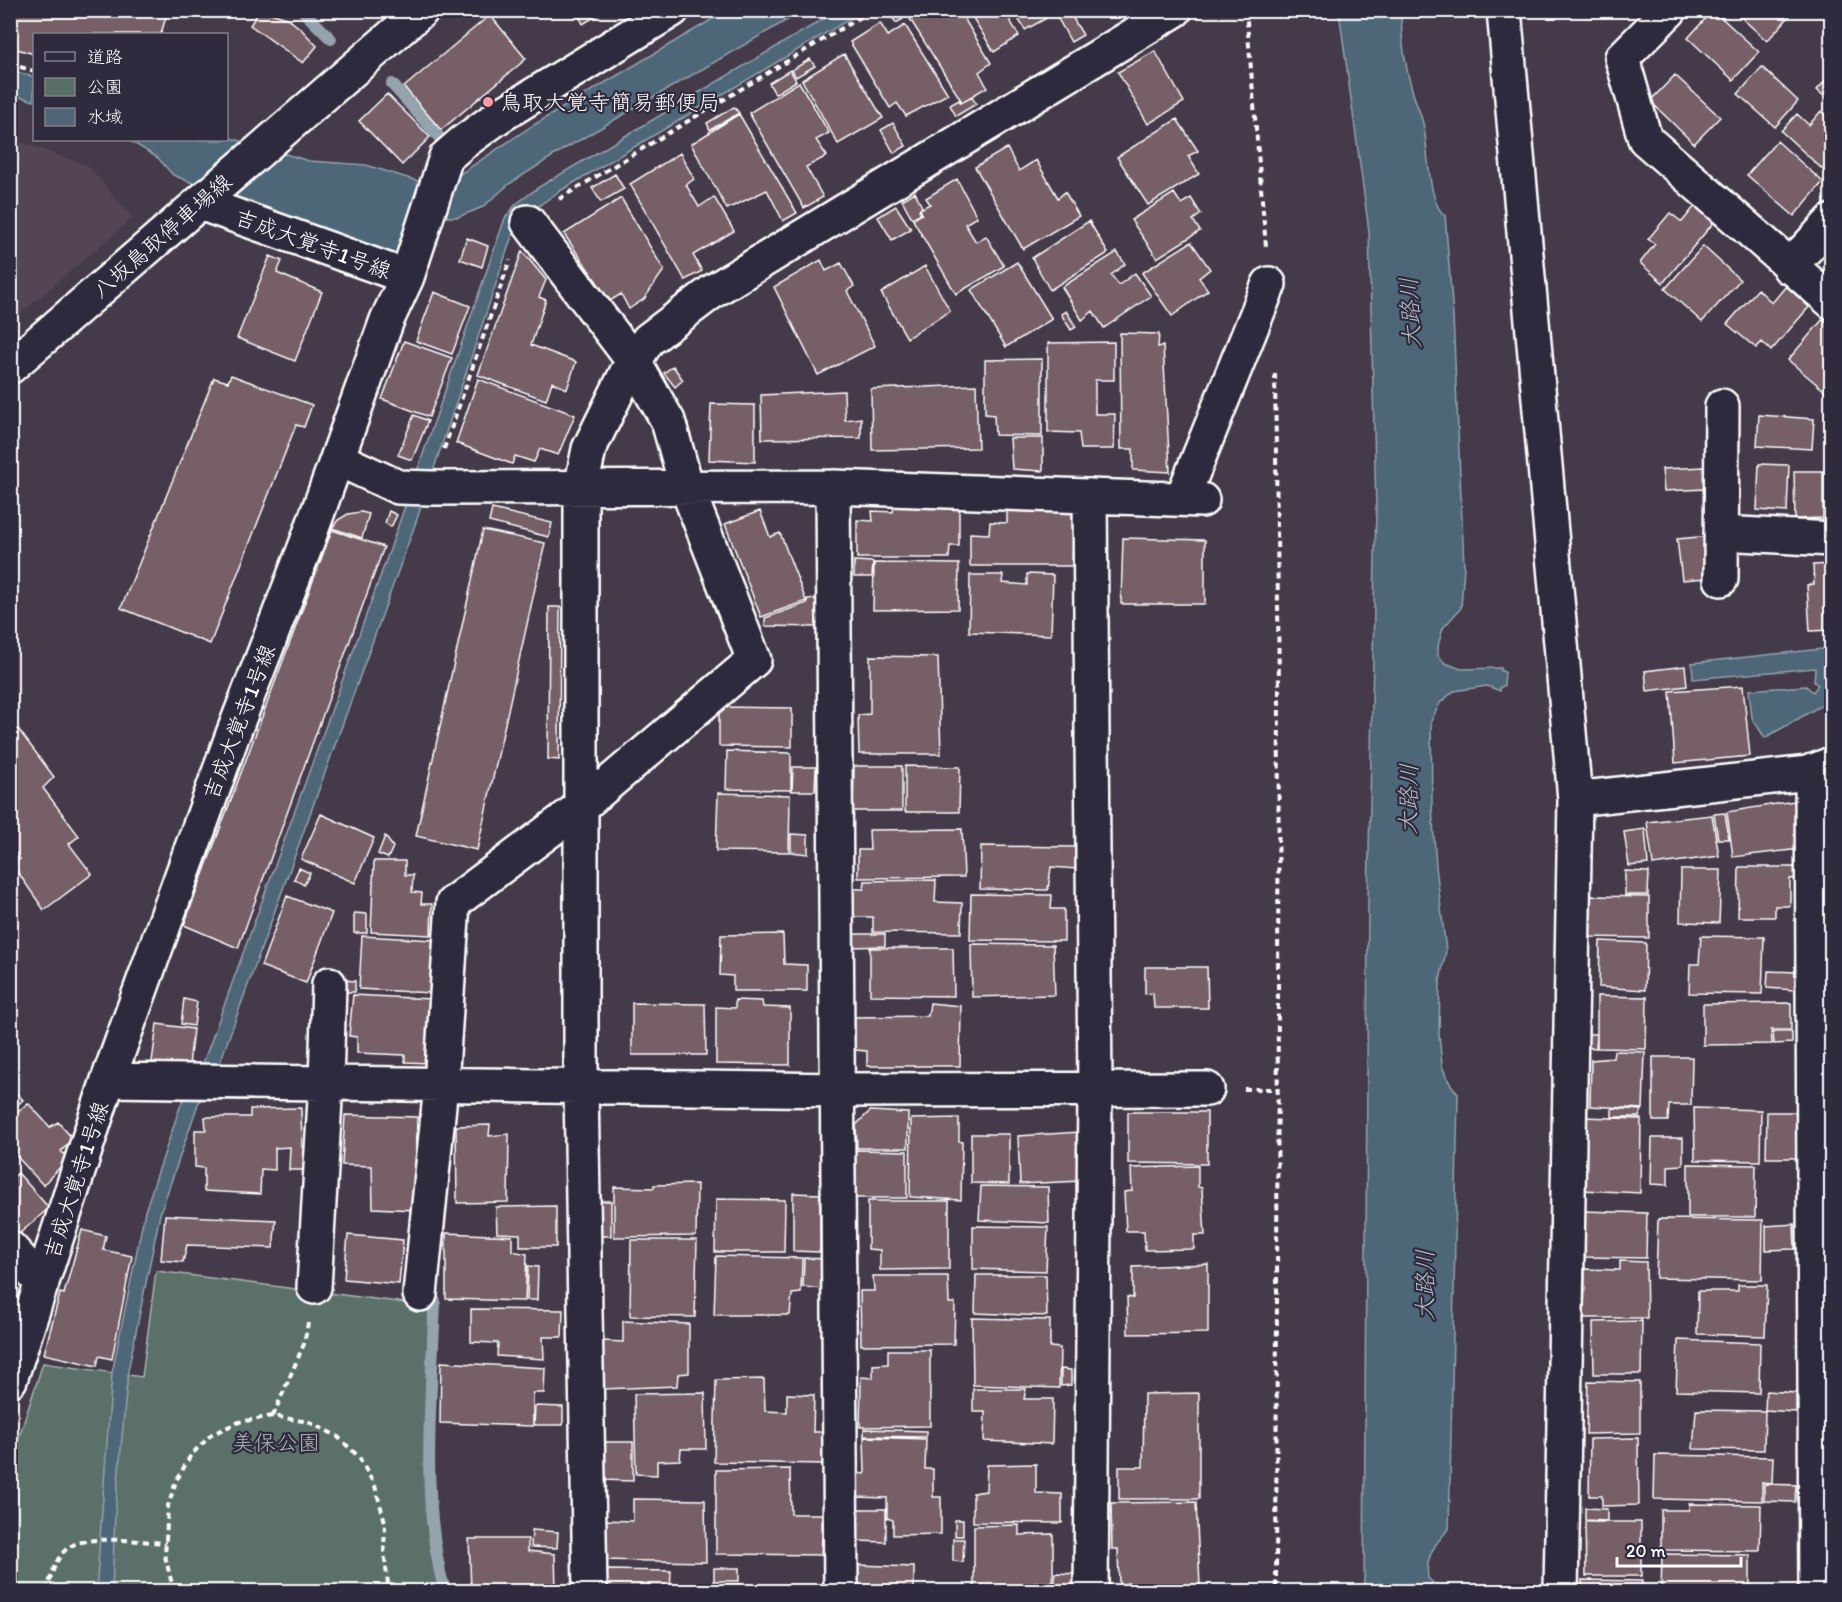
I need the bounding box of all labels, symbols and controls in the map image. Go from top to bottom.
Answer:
legend [33,33,228,141]
text: 道路 [87,46,123,68]
text: 公園 [87,76,123,98]
place label: 鳥取大覚寺簡易郵便局 [500,89,720,116]
marker: 鳥取大覚寺簡易郵便局 [481,95,495,109]
text: 水域 [87,106,123,128]
street label: 八坂鳥取停車場線 [87,168,237,304]
street label: 吉成大覚寺1号線 [231,203,395,285]
water label: 大路川 [1394,276,1426,350]
street label: 吉成大覚寺1号線 [197,641,281,803]
water label: 大路川 [1393,763,1423,835]
street label: 吉成大覚寺1号線 [38,1098,114,1262]
water label: 大路川 [1410,1249,1439,1321]
park label: 美保公園 [232,1429,320,1456]
scale bar [1617,1530,1742,1568]
text: 20 m [1626,1540,1666,1562]

